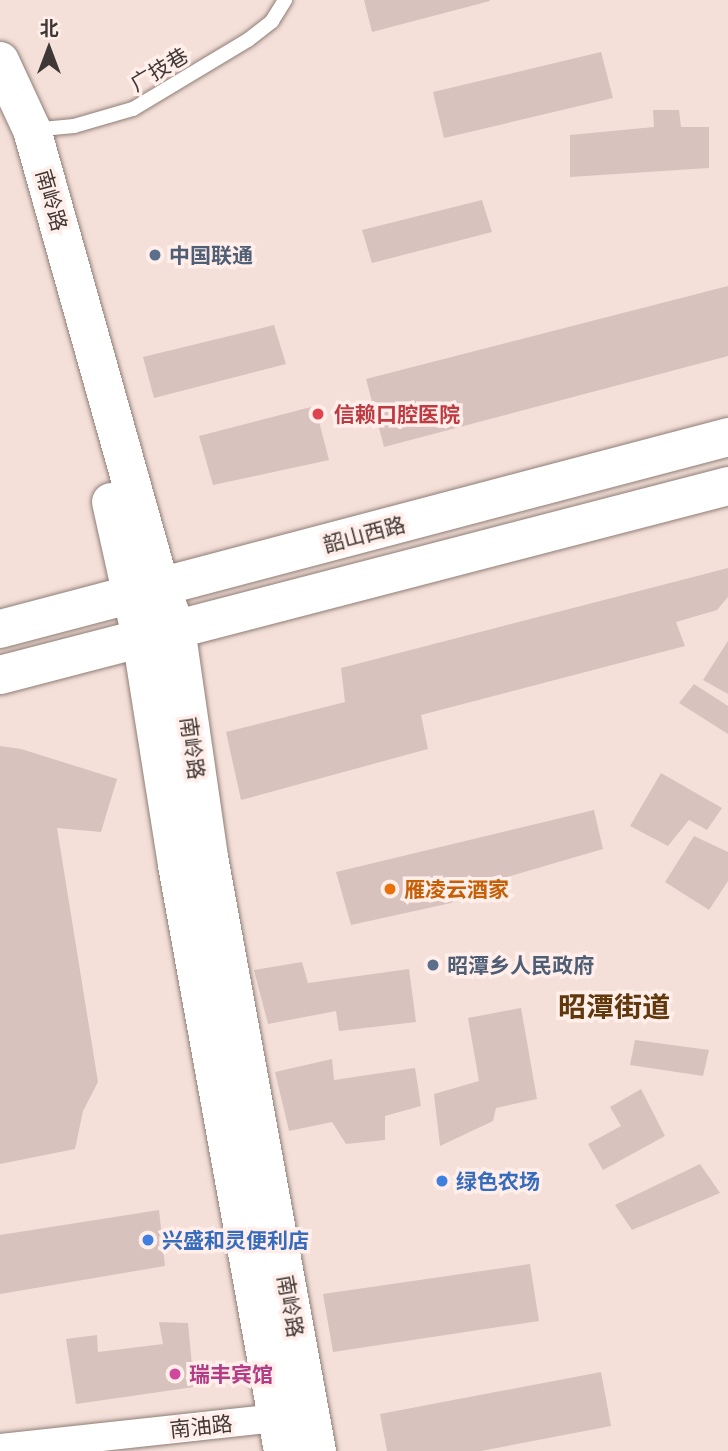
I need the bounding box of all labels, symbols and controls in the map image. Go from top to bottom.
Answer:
north arrow [14,14,84,84]
text: 北 [39,16,59,40]
street label: 广技巷 [126,42,192,96]
street label: 南岭路 [31,166,73,234]
place label: 中国联通 [169,242,253,268]
marker: 中国联通 [147,247,163,263]
place label: 信赖口腔医院 [334,401,460,427]
marker: 信赖口腔医院 [308,404,328,424]
street label: 韶山西路 [320,511,408,557]
street label: 南岭路 [176,715,210,781]
place label: 雁凌云酒家 [404,876,509,902]
marker: 雁凌云酒家 [382,881,398,897]
place label: 昭潭乡人民政府 [447,952,594,978]
marker: 昭潭乡人民政府 [425,957,441,973]
district label: 昭潭街道 [558,990,670,1024]
place label: 绿色农场 [456,1168,540,1194]
marker: 绿色农场 [434,1173,450,1189]
place label: 兴盛和灵便利店 [162,1227,309,1253]
marker: 兴盛和灵便利店 [140,1232,156,1248]
street label: 南岭路 [273,1273,309,1339]
place label: 瑞丰宾馆 [189,1361,273,1387]
marker: 瑞丰宾馆 [167,1366,183,1382]
street label: 南油路 [168,1410,234,1442]

